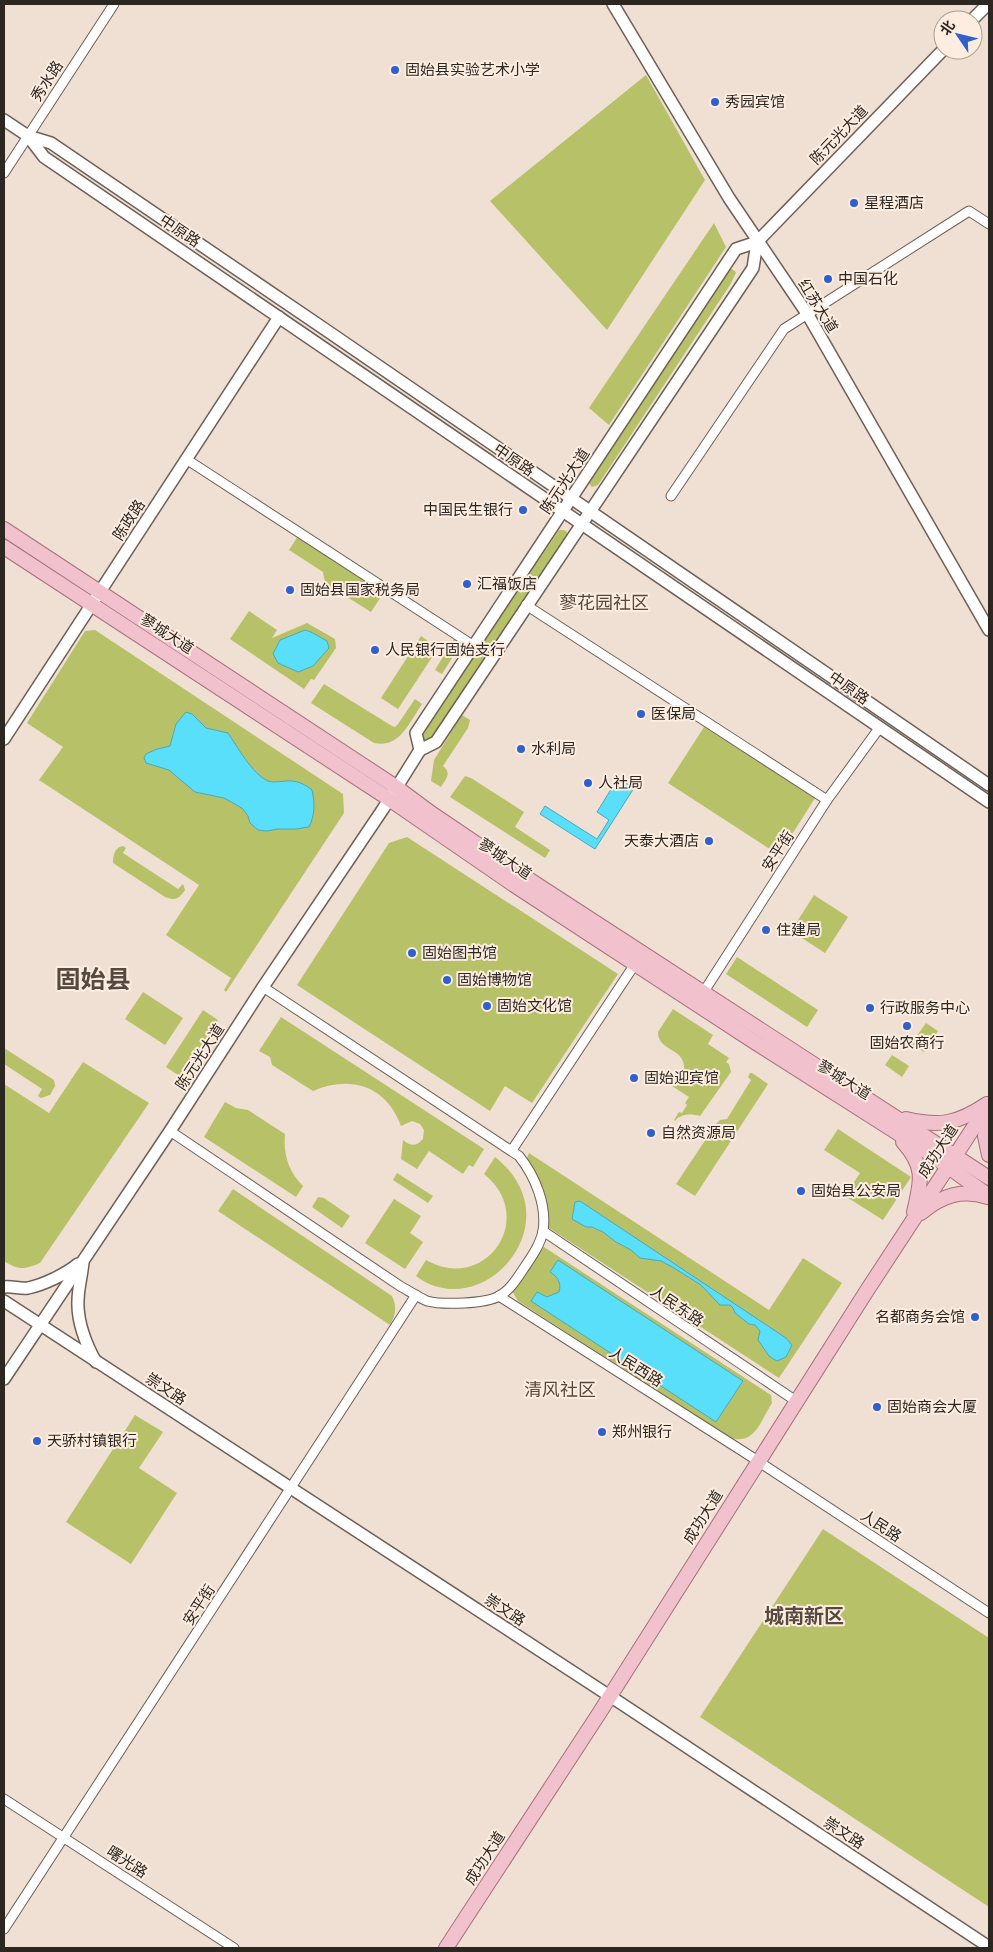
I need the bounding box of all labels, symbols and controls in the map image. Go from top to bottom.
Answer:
north arrow [933,10,983,60]
text: 北 [938,18,958,38]
street label: 秀水路 [28,58,66,104]
place label: 固始县实验艺术小学 [405,62,540,78]
marker: 固始县实验艺术小学 [389,64,401,76]
place label: 秀园宾馆 [725,94,785,110]
marker: 秀园宾馆 [709,96,721,108]
street label: 陈元光大道 [807,102,871,168]
place label: 星程酒店 [864,195,924,211]
marker: 星程酒店 [848,197,860,209]
street label: 中原路 [157,212,203,250]
place label: 中国石化 [838,270,898,287]
marker: 中国石化 [822,273,834,285]
street label: 红苏大道 [795,276,841,336]
street label: 中原路 [491,441,537,479]
street label: 陈元光大道 [537,445,593,517]
street label: 陈政路 [110,497,148,543]
place label: 中国民生银行 [423,502,513,518]
marker: 中国民生银行 [517,504,529,516]
place label: 汇福饭店 [477,576,537,592]
marker: 汇福饭店 [461,578,473,590]
place label: 固始县国家税务局 [300,582,420,598]
marker: 固始县国家税务局 [284,584,296,596]
district label: 蓼花园社区 [559,593,649,613]
street label: 蓼城大道 [137,611,197,657]
place label: 人民银行固始支行 [385,642,505,658]
marker: 人民银行固始支行 [369,644,381,656]
street label: 中原路 [826,669,872,707]
place label: 医保局 [651,706,696,722]
marker: 医保局 [635,708,647,720]
place label: 水利局 [531,741,576,757]
marker: 水利局 [515,743,527,755]
place label: 人社局 [598,775,643,791]
marker: 人社局 [582,777,594,789]
street label: 安平街 [759,828,797,874]
place label: 天泰大酒店 [624,833,699,849]
marker: 天泰大酒店 [703,835,715,847]
street label: 蓼城大道 [476,836,534,882]
place label: 住建局 [776,922,821,938]
marker: 住建局 [760,924,772,936]
place label: 固始图书馆 [422,945,497,961]
marker: 固始图书馆 [406,947,418,959]
district label: 固始县 [55,966,131,993]
place label: 固始博物馆 [457,971,532,988]
marker: 固始博物馆 [441,974,453,986]
place label: 固始文化馆 [497,997,572,1014]
marker: 固始文化馆 [481,1000,493,1012]
place label: 行政服务中心 [880,1000,970,1016]
marker: 行政服务中心 [864,1002,876,1014]
marker: 固始农商行 [901,1020,913,1032]
street label: 陈元光大道 [173,1021,227,1093]
place label: 固始农商行 [869,1035,945,1051]
street label: 蓼城大道 [814,1057,874,1103]
place label: 固始迎宾馆 [644,1070,719,1086]
marker: 固始迎宾馆 [628,1072,640,1084]
street label: 成功大道 [915,1121,961,1181]
place label: 自然资源局 [661,1124,736,1141]
marker: 自然资源局 [645,1127,657,1139]
place label: 固始县公安局 [811,1183,901,1199]
marker: 固始县公安局 [795,1185,807,1197]
street label: 人民东路 [648,1283,706,1329]
place label: 名都商务会馆 [875,1309,965,1325]
marker: 名都商务会馆 [969,1311,981,1323]
street label: 人民西路 [606,1344,666,1390]
street label: 崇文路 [143,1370,189,1408]
district label: 清风社区 [524,1380,596,1400]
place label: 固始商会大厦 [887,1399,977,1415]
marker: 固始商会大厦 [871,1401,883,1413]
place label: 郑州银行 [612,1423,672,1440]
marker: 郑州银行 [596,1426,608,1438]
place label: 天骄村镇银行 [47,1432,137,1449]
marker: 天骄村镇银行 [31,1435,43,1447]
street label: 成功大道 [680,1487,726,1547]
street label: 人民路 [858,1507,904,1545]
street label: 安平街 [180,1582,218,1628]
street label: 崇文路 [482,1591,528,1629]
district label: 城南新区 [764,1605,844,1627]
street label: 崇文路 [821,1814,867,1852]
street label: 成功大道 [462,1828,508,1888]
street label: 曙光路 [104,1843,150,1881]

